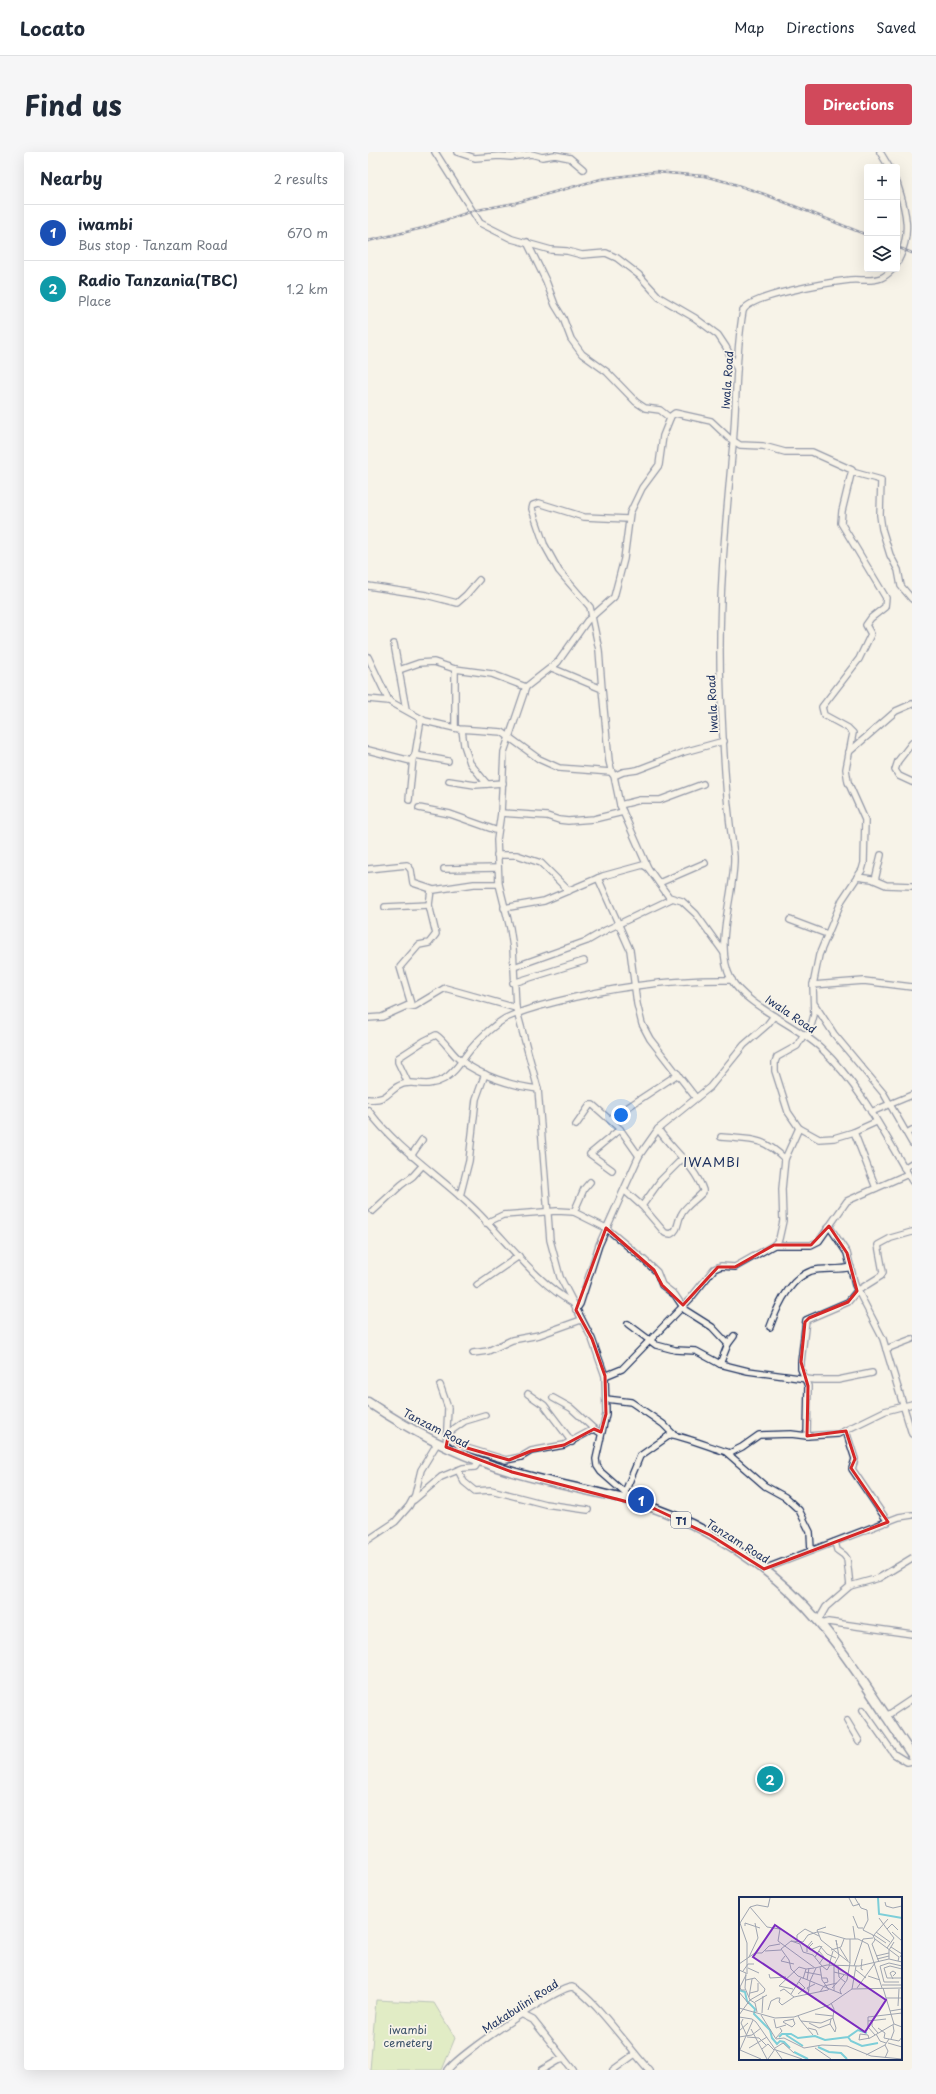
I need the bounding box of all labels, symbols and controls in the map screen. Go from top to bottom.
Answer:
text: Locato [20,14,85,42]
text: Map [734,17,764,38]
text: Directions [786,17,854,38]
text: Saved [876,17,916,38]
text: Find us [24,83,122,126]
button: Directions [805,84,912,125]
map controls [864,164,900,272]
button: + [864,164,900,200]
text: Nearby [40,165,102,191]
text: 2 results [274,169,328,188]
button: − [864,200,900,236]
text: iwambi [78,212,133,235]
text: 1 [50,223,56,242]
text: 670 m [287,223,328,242]
text: Bus stop · Tanzam Road [78,235,228,254]
button: layers [864,236,900,272]
text: Radio Tanzania(TBC) [78,268,238,291]
text: 2 [48,279,58,298]
text: 1.2 km [287,279,328,298]
text: Place [78,291,111,310]
street label: Iwala Road [716,350,738,410]
street label: Iwala Road [702,674,722,734]
street label: Iwala Road [762,991,820,1037]
your location [611,1105,631,1125]
district label: IWAMBI [683,1152,741,1171]
street label: Tanzam Road [400,1404,472,1452]
pin: 1 [628,1485,654,1515]
road number: T1 [671,1512,691,1528]
street label: Tanzam Road [703,1515,773,1567]
pin: 2 [757,1764,783,1794]
inset map [739,1897,902,2060]
street label: Makabulini Road [478,1975,562,2037]
park label: iwambi cemetery [384,2021,432,2051]

